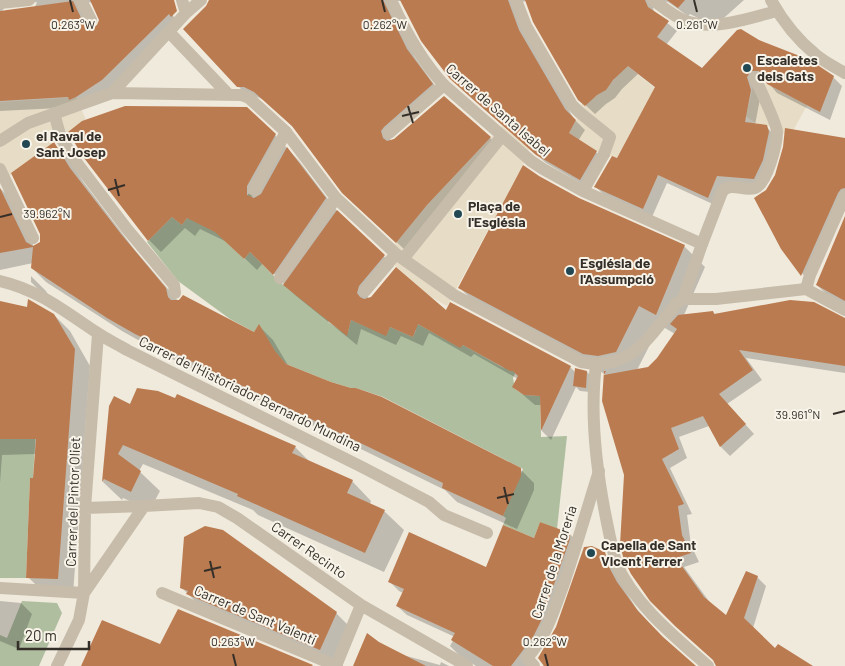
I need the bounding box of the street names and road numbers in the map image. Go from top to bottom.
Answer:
street label: Carrer de Santa Isabel [443,60,554,160]
street label: Carrer de l'Historiador Bernardo Mundina [136,332,364,455]
street label: Carrer del Pintor Oliet [62,437,83,567]
street label: Carrer de la Moreria [527,503,580,621]
street label: Carrer Recinto [268,517,350,582]
street label: Carrer de Sant Valentí [192,581,319,648]

